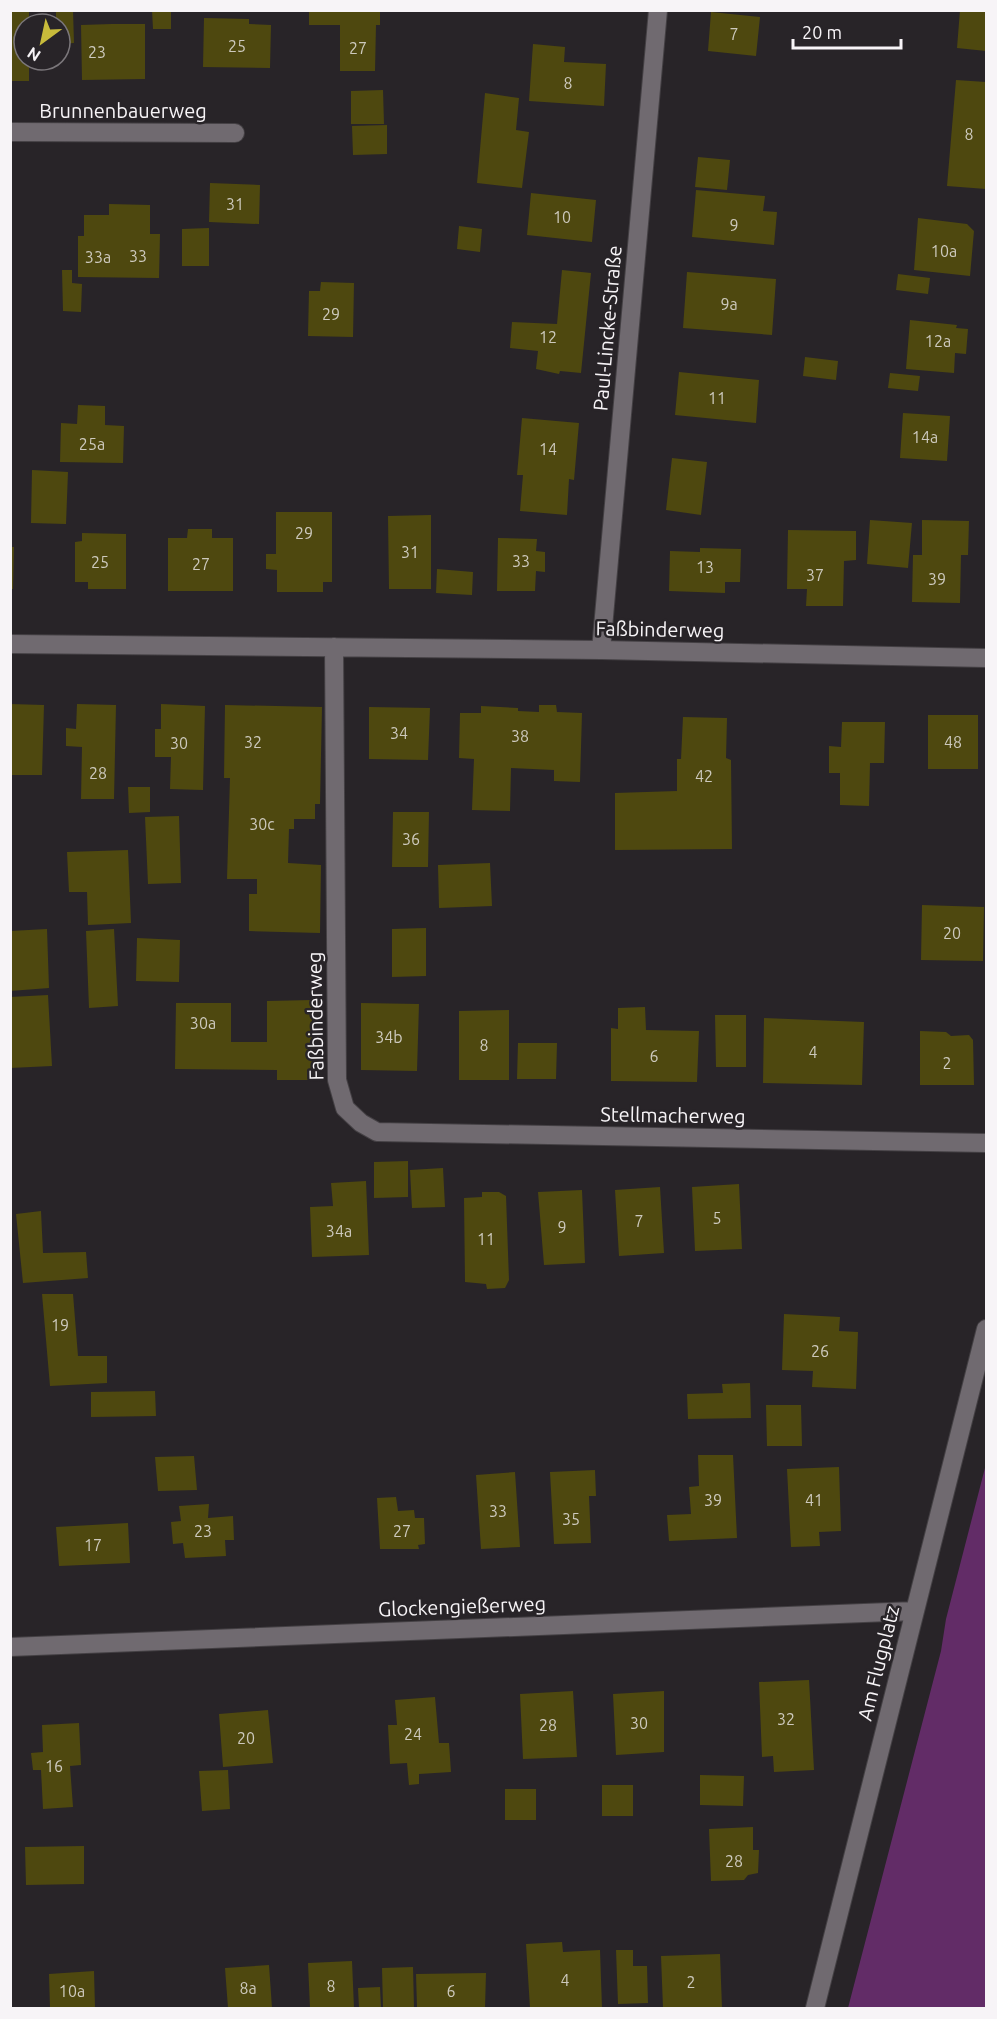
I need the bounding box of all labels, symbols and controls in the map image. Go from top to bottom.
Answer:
north arrow [12,12,72,72]
scale bar [793,12,901,50]
text: 20 m [802,22,842,42]
house number: 7 [729,25,739,43]
house number: 25 [228,37,246,55]
house number: 27 [349,39,367,57]
house number: 23 [88,43,106,61]
text: N [24,44,44,65]
house number: 8 [563,74,573,92]
street label: Brunnenbauerweg [39,99,207,122]
house number: 8 [964,125,974,143]
house number: 31 [226,195,244,213]
house number: 10 [553,208,571,226]
house number: 9 [729,216,739,234]
house number: 10a [931,242,957,260]
street label: Paul-Lincke-Straße [588,244,626,412]
house number: 33 [129,247,147,265]
house number: 33a [85,248,111,266]
house number: 9a [720,295,738,313]
house number: 29 [322,305,340,323]
house number: 12 [539,328,557,346]
house number: 12a [925,332,951,350]
house number: 11 [708,389,726,407]
house number: 14a [912,428,938,446]
house number: 25a [79,435,105,453]
house number: 14 [539,440,557,458]
house number: 29 [295,524,313,542]
house number: 31 [401,543,419,561]
house number: 33 [512,552,530,570]
house number: 25 [91,553,109,571]
house number: 27 [192,555,210,573]
house number: 13 [696,558,714,576]
house number: 37 [806,566,824,584]
house number: 39 [928,570,946,588]
street label: Faßbinderweg [595,616,725,642]
house number: 34 [390,724,408,742]
house number: 38 [511,727,529,745]
house number: 32 [244,733,262,751]
house number: 48 [944,733,962,751]
house number: 30 [170,734,188,752]
house number: 28 [89,764,107,782]
house number: 42 [695,767,713,785]
house number: 30c [249,815,275,833]
house number: 36 [402,830,420,848]
house number: 20 [943,924,961,942]
street label: Faßbinderweg [302,951,328,1081]
house number: 30a [190,1014,216,1032]
house number: 34b [375,1028,403,1046]
house number: 8 [479,1036,489,1054]
house number: 4 [808,1043,818,1061]
house number: 6 [649,1047,659,1065]
house number: 2 [942,1054,952,1072]
street label: Stellmacherweg [600,1102,746,1128]
house number: 5 [712,1209,722,1227]
house number: 7 [634,1212,644,1230]
house number: 9 [557,1218,567,1236]
house number: 34a [326,1222,352,1240]
house number: 11 [477,1230,495,1248]
house number: 19 [51,1316,69,1334]
house number: 26 [811,1342,829,1360]
house number: 39 [704,1491,722,1509]
house number: 41 [805,1491,823,1509]
house number: 33 [489,1502,507,1520]
house number: 35 [562,1510,580,1528]
house number: 23 [194,1522,212,1540]
house number: 27 [393,1522,411,1540]
house number: 17 [84,1536,102,1554]
street label: Glockengießerweg [378,1592,546,1620]
street label: Am Flugplatz [853,1603,903,1723]
house number: 32 [777,1710,795,1728]
house number: 30 [630,1714,648,1732]
house number: 28 [539,1716,557,1734]
house number: 24 [404,1725,422,1743]
house number: 20 [237,1729,255,1747]
house number: 16 [45,1757,63,1775]
house number: 28 [725,1852,743,1870]
house number: 4 [560,1971,570,1989]
house number: 2 [686,1973,696,1991]
house number: 8 [326,1977,336,1995]
house number: 8a [239,1979,257,1997]
house number: 10a [59,1982,85,2000]
house number: 6 [446,1982,456,2000]

